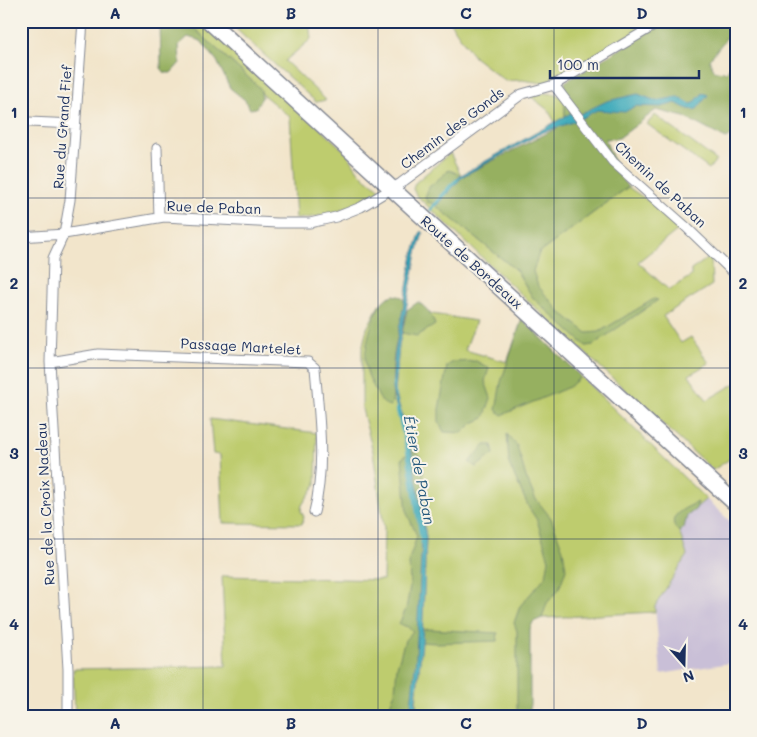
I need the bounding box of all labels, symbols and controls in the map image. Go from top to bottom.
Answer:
text: A [109,2,121,23]
text: B [286,2,296,23]
text: C [460,2,472,23]
text: D [636,2,648,23]
scale bar [550,48,698,80]
text: 100 m [557,54,599,74]
street label: Rue du Grand Fief [48,64,76,190]
street label: Chemin des Gonds [396,83,508,173]
text: 1 [10,101,18,122]
text: 1 [739,101,747,122]
street label: Chemin de Paban [611,136,711,232]
street label: Rue de Paban [166,196,262,218]
street label: Route de Bordeaux [417,211,527,313]
text: 2 [10,272,19,293]
text: 2 [739,272,748,293]
street label: Passage Martelet [180,333,302,359]
water label: Étier de Paban [400,414,440,526]
street label: Rue de la Croix Nadeau [31,422,59,586]
text: 3 [9,442,19,463]
text: 3 [738,442,748,463]
text: 4 [9,613,19,634]
text: 4 [738,613,748,634]
north arrow [660,640,710,690]
text: N [680,666,697,687]
text: A [109,712,121,733]
text: B [286,712,296,733]
text: C [460,712,472,733]
text: D [636,712,648,733]

